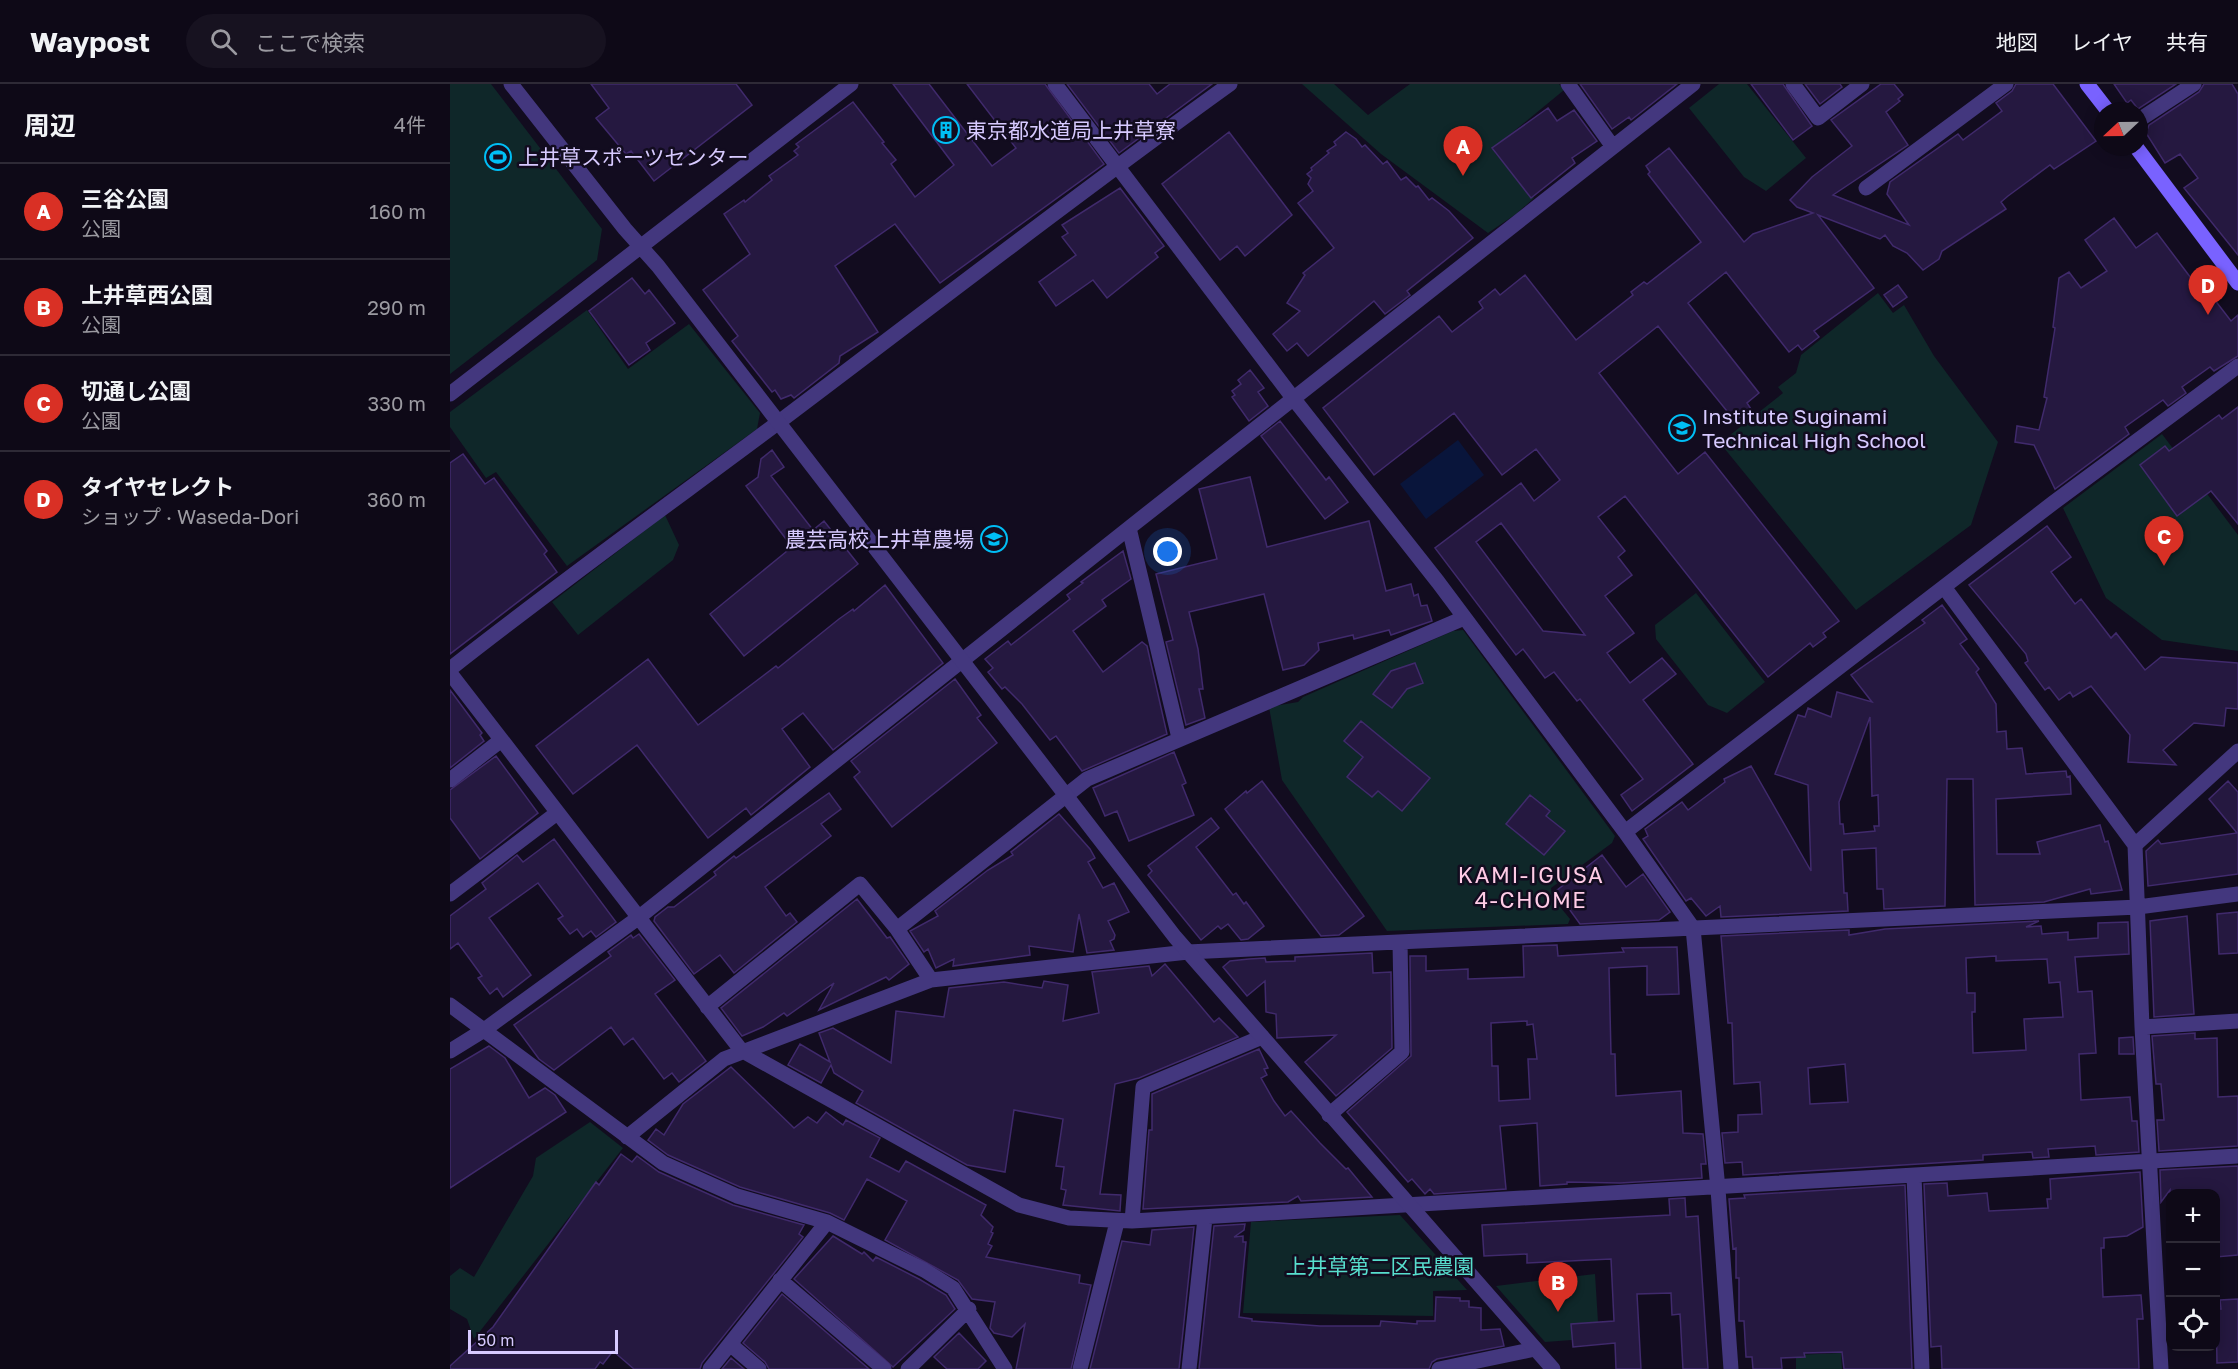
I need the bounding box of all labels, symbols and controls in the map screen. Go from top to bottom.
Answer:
search box [186,14,606,68]
text: Waypost [30,25,150,58]
icon: search [207,25,240,58]
text: ここで検索 [255,29,365,56]
text: 地図 [1996,29,2038,55]
text: レイヤ [2071,29,2133,55]
text: 共有 [2166,29,2208,55]
north arrow [2094,102,2148,156]
text: 周辺 [24,110,76,141]
text: 4件 [394,112,426,136]
building icon: 東京都水道局上井草寮 [931,115,961,145]
place label: 東京都水道局上井草寮 [966,117,1176,143]
pin: A [1444,126,1482,176]
sports icon: 上井草スポーツセンター [483,142,513,172]
place label: 上井草スポーツセンター [518,144,749,170]
text: 三谷公園 [81,185,169,212]
text: A [36,199,51,223]
text: 160 m [369,199,426,223]
text: 公園 [81,216,121,240]
pin: D [2188,266,2228,315]
text: 上井草西公園 [81,281,213,308]
text: B [36,295,51,319]
text: 290 m [367,295,426,319]
text: 公園 [81,312,121,336]
text: 切通し公園 [81,377,191,404]
text: C [36,391,51,415]
text: 330 m [368,391,426,415]
place label: Institute Suginami Technical High School [1702,403,1926,453]
text: 公園 [81,408,121,432]
school or university icon: Institute Suginami Technical High School [1667,413,1697,443]
text: タイヤセレクト [81,473,234,500]
text: D [36,487,51,511]
text: 360 m [367,487,426,511]
text: ショップ · Waseda-Dori [81,504,299,528]
pin: C [2144,516,2184,566]
school or university icon: 農芸高校上井草農場 [979,524,1009,554]
place label: 農芸高校上井草農場 [785,526,974,552]
your location [1153,537,1182,566]
district label: KAMI-IGUSA 4-CHOME [1458,861,1604,913]
map controls [2166,1189,2220,1351]
button: + [2166,1189,2220,1243]
button: − [2166,1243,2220,1297]
park label: 上井草第二区民農園 [1286,1253,1475,1279]
pin: B [1538,1262,1578,1312]
button: locate [2166,1297,2220,1351]
scale bar [468,1327,618,1354]
text: 50 m [477,1330,514,1350]

